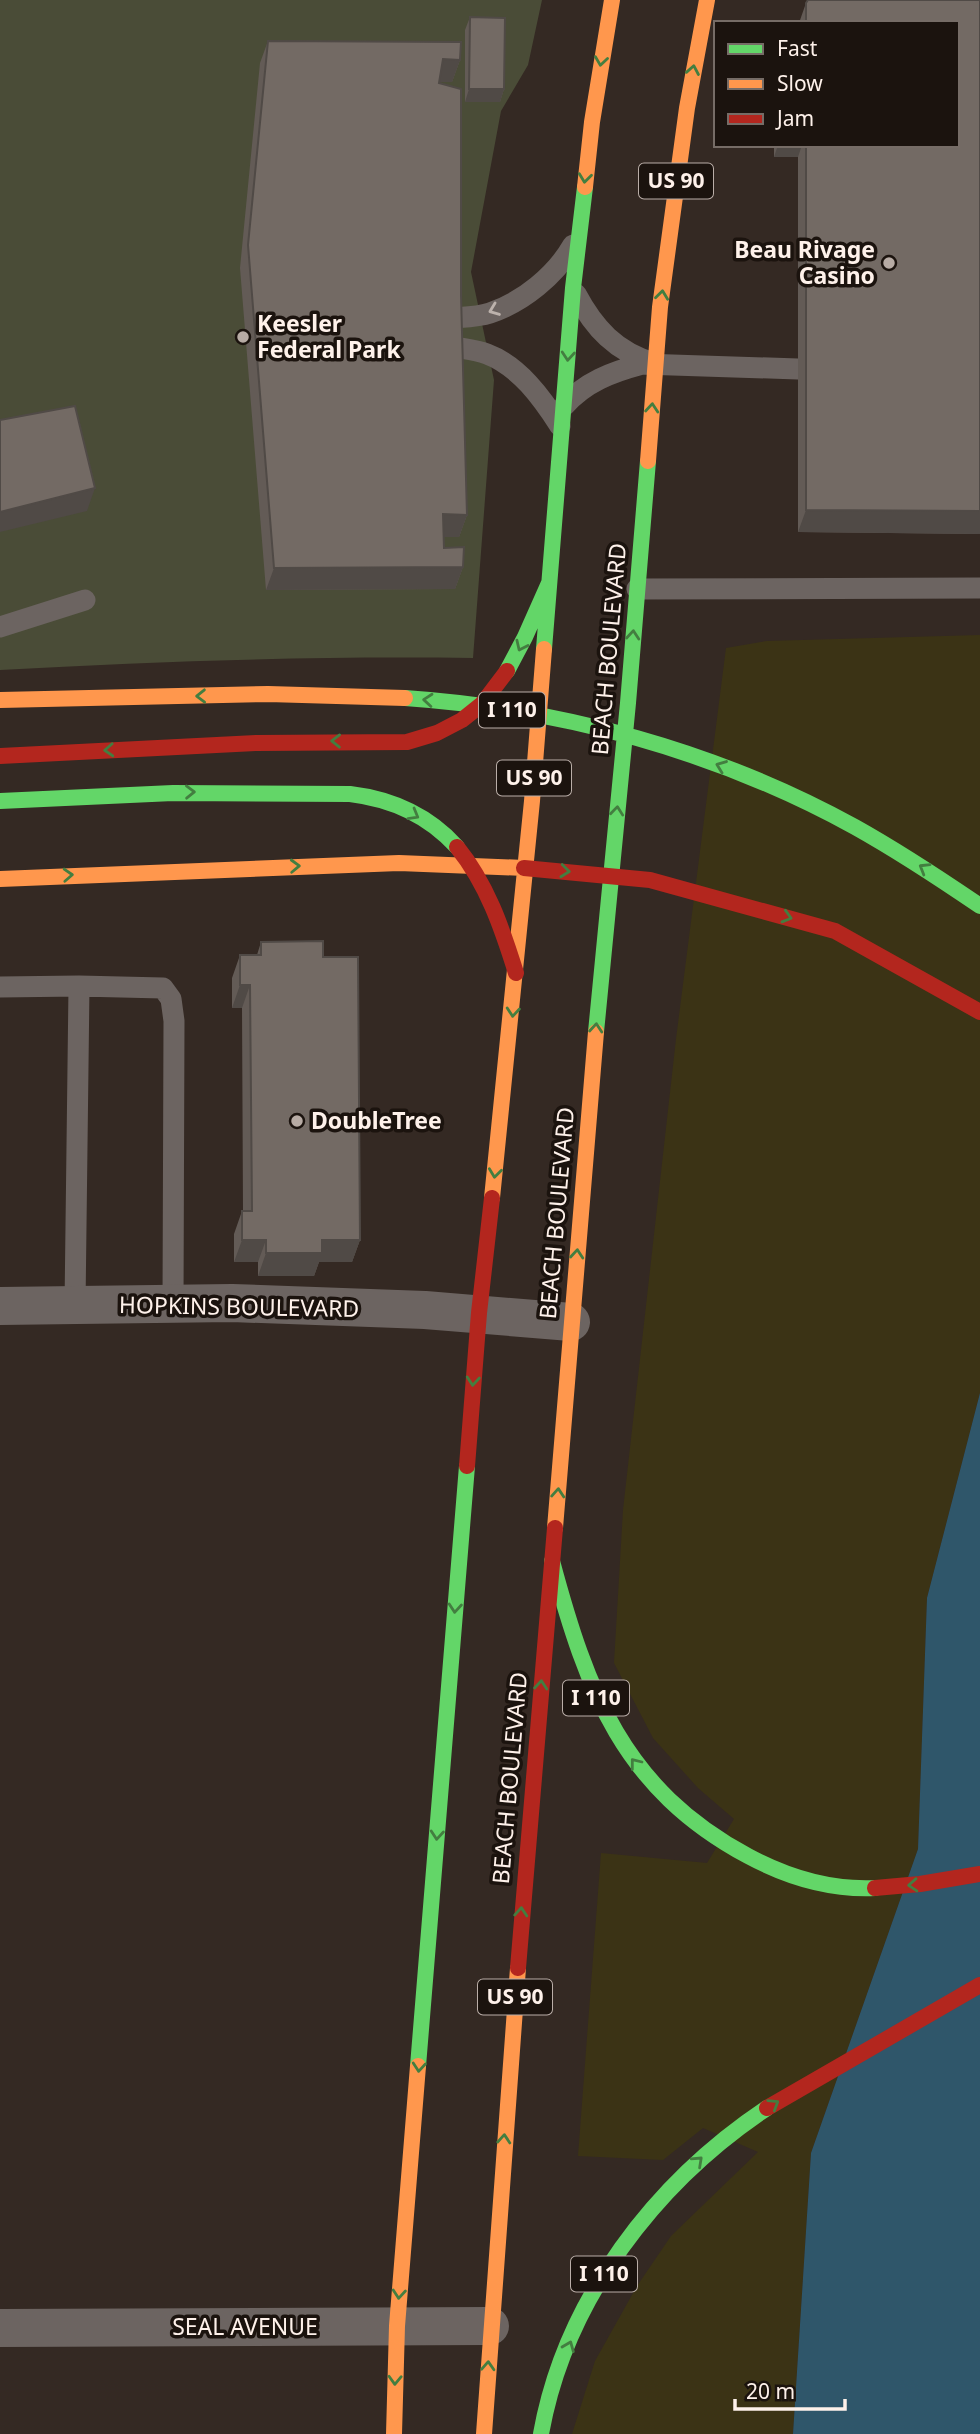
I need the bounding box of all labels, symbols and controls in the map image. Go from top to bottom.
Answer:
legend [714,21,959,147]
text: Fast [777,34,818,62]
one-way arrow [594,55,609,67]
one-way arrow [685,64,700,76]
text: Slow [777,69,823,97]
text: Jam [775,104,814,132]
road number: US 90 [639,164,713,198]
one-way arrow [578,172,593,184]
place label: Beau Rivage Casino [734,233,875,291]
marker: Beau Rivage Casino [881,255,897,271]
one-way arrow [654,290,669,301]
one-way arrow [488,302,500,316]
place label: Keesler Federal Park [257,307,401,365]
marker: Keesler Federal Park [235,329,251,345]
one-way arrow [561,351,576,362]
one-way arrow [644,402,659,413]
street label: BEACH BOULEVARD [583,542,633,756]
one-way arrow [625,629,640,640]
one-way arrow [515,639,529,651]
one-way arrow [195,689,206,704]
road number: I 110 [479,692,545,728]
one-way arrow [422,693,433,708]
one-way arrow [330,733,341,749]
one-way arrow [103,743,114,758]
road number: US 90 [497,760,571,796]
one-way arrow [716,760,728,774]
one-way arrow [186,784,196,800]
one-way arrow [609,805,624,816]
one-way arrow [407,807,420,820]
one-way arrow [290,859,301,874]
one-way arrow [559,863,571,878]
one-way arrow [918,863,931,876]
one-way arrow [63,868,74,883]
one-way arrow [781,909,793,924]
one-way arrow [505,1006,520,1017]
one-way arrow [589,1022,604,1034]
place label: DoubleTree [311,1104,442,1136]
street label: BEACH BOULEVARD [531,1106,581,1320]
marker: DoubleTree [289,1113,305,1129]
one-way arrow [488,1168,503,1179]
one-way arrow [569,1249,584,1260]
street label: HOPKINS BOULEVARD [119,1288,359,1324]
one-way arrow [466,1376,481,1387]
one-way arrow [550,1487,565,1498]
one-way arrow [448,1603,463,1614]
street label: BEACH BOULEVARD [484,1671,534,1885]
one-way arrow [533,1680,548,1691]
road number: I 110 [563,1680,629,1716]
one-way arrow [630,1758,643,1771]
one-way arrow [430,1830,445,1841]
one-way arrow [907,1877,918,1892]
one-way arrow [513,1906,528,1917]
road number: US 90 [478,1980,552,2014]
one-way arrow [411,2061,426,2073]
one-way arrow [766,2100,779,2113]
one-way arrow [496,2133,511,2144]
one-way arrow [690,2157,703,2170]
road number: I 110 [571,2256,637,2292]
one-way arrow [392,2289,407,2300]
street label: SEAL AVENUE [172,2310,318,2342]
one-way arrow [561,2340,575,2353]
one-way arrow [480,2360,495,2371]
scale bar [735,2368,845,2412]
one-way arrow [388,2375,403,2386]
text: 20 m [746,2377,795,2405]

